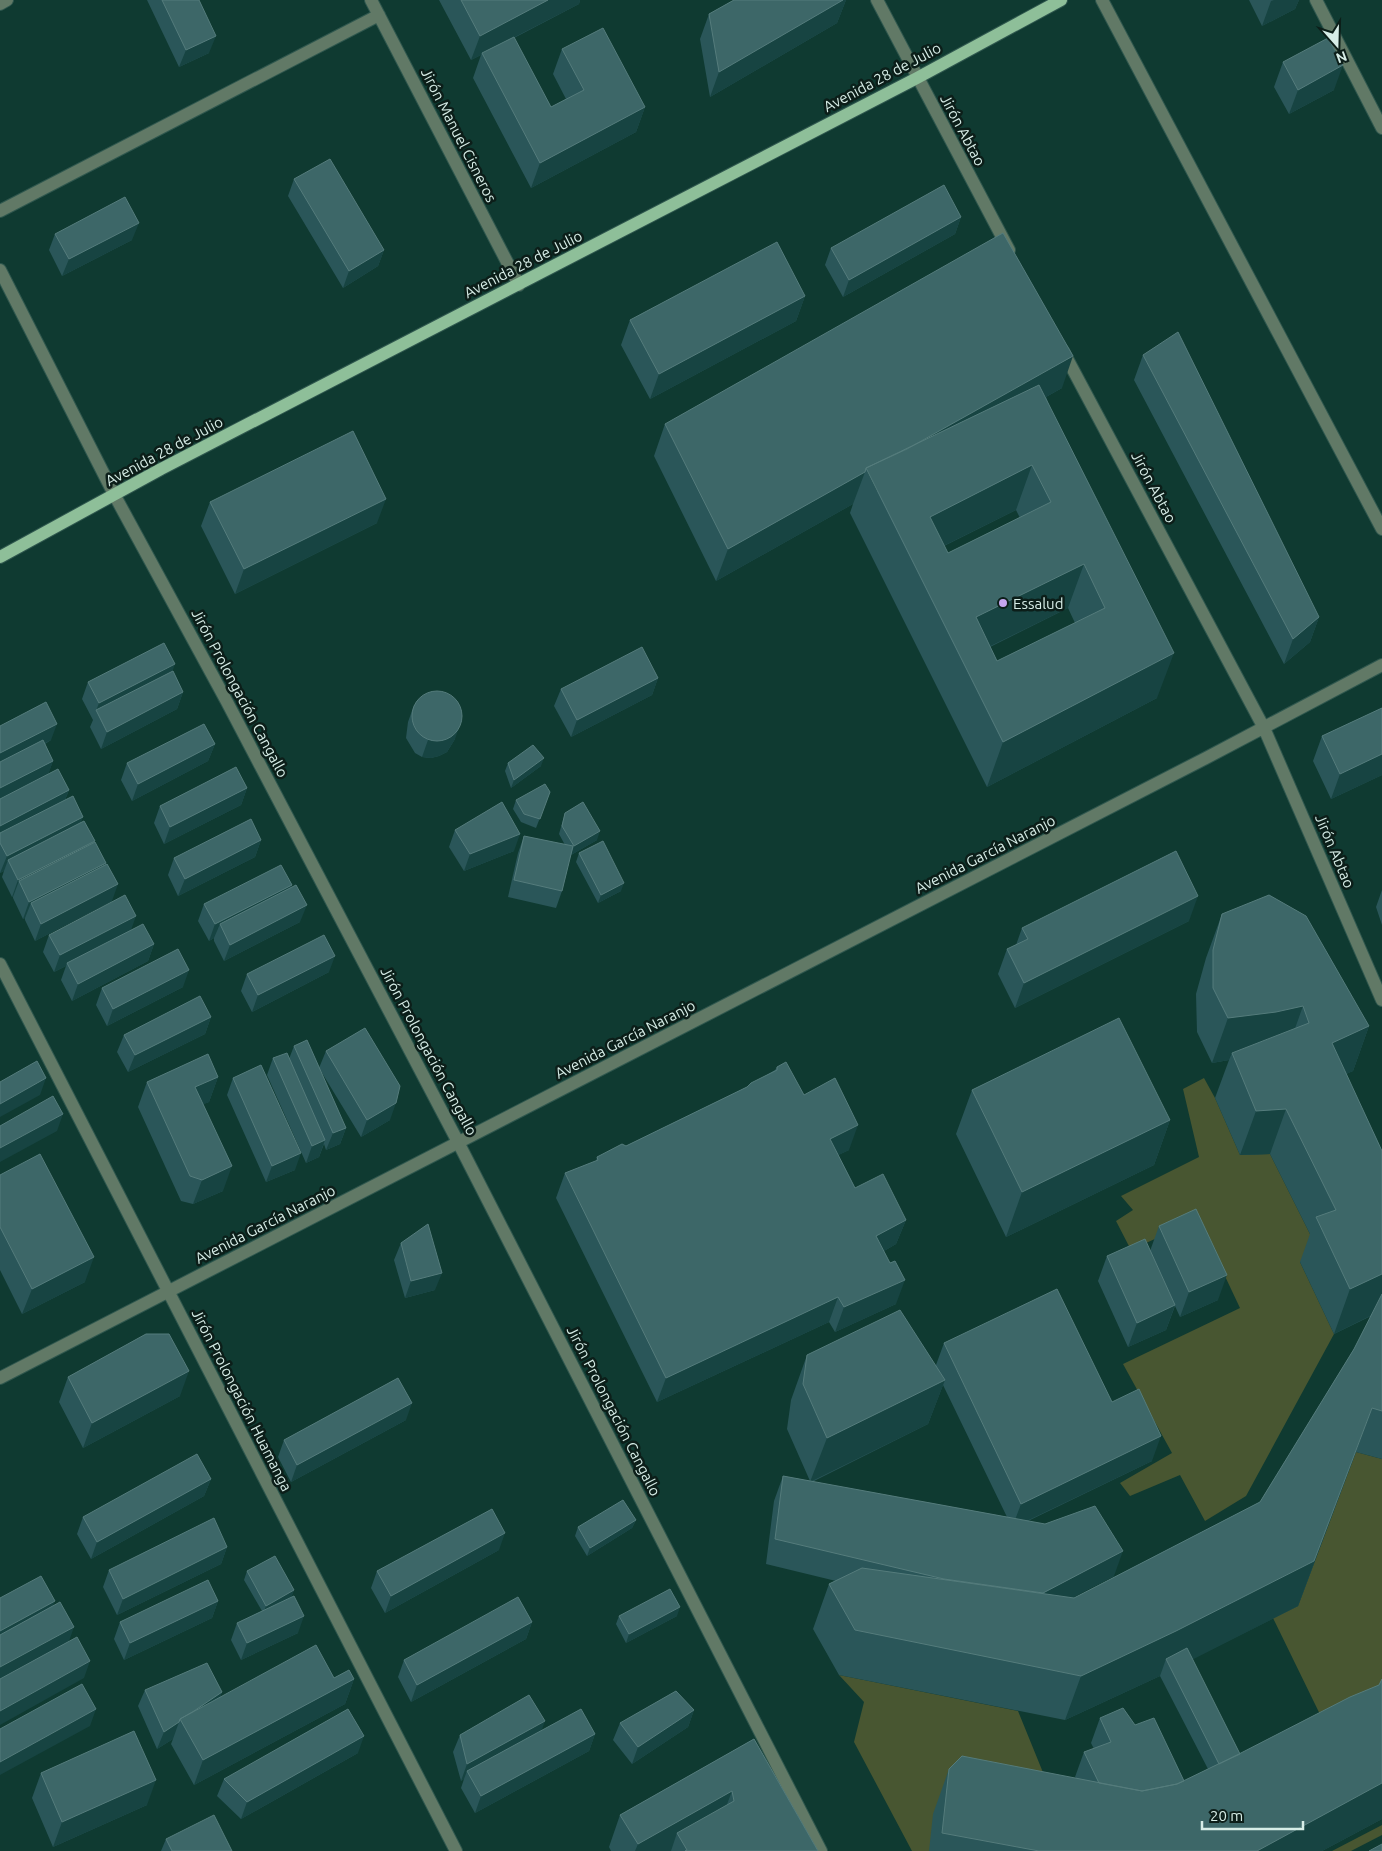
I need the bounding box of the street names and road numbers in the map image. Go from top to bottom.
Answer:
street label: Avenida 28 de Julio [820,39,944,115]
street label: Jirón Manuel Cisneros [418,65,500,205]
street label: Jirón Abtao [937,91,989,169]
street label: Avenida 28 de Julio [461,227,585,301]
street label: Avenida 28 de Julio [102,413,226,489]
street label: Jirón Abtao [1128,448,1180,526]
street label: Jirón Prolongación Cangallo [188,606,292,780]
street label: Avenida García Naranjo [912,811,1058,897]
street label: Jirón Abtao [1312,812,1358,890]
street label: Jirón Prolongación Cangallo [377,964,481,1138]
street label: Avenida García Naranjo [552,996,698,1082]
street label: Avenida García Naranjo [192,1181,338,1267]
street label: Jirón Prolongación Huamanga [189,1306,295,1494]
street label: Jirón Prolongación Cangallo [564,1323,664,1499]

